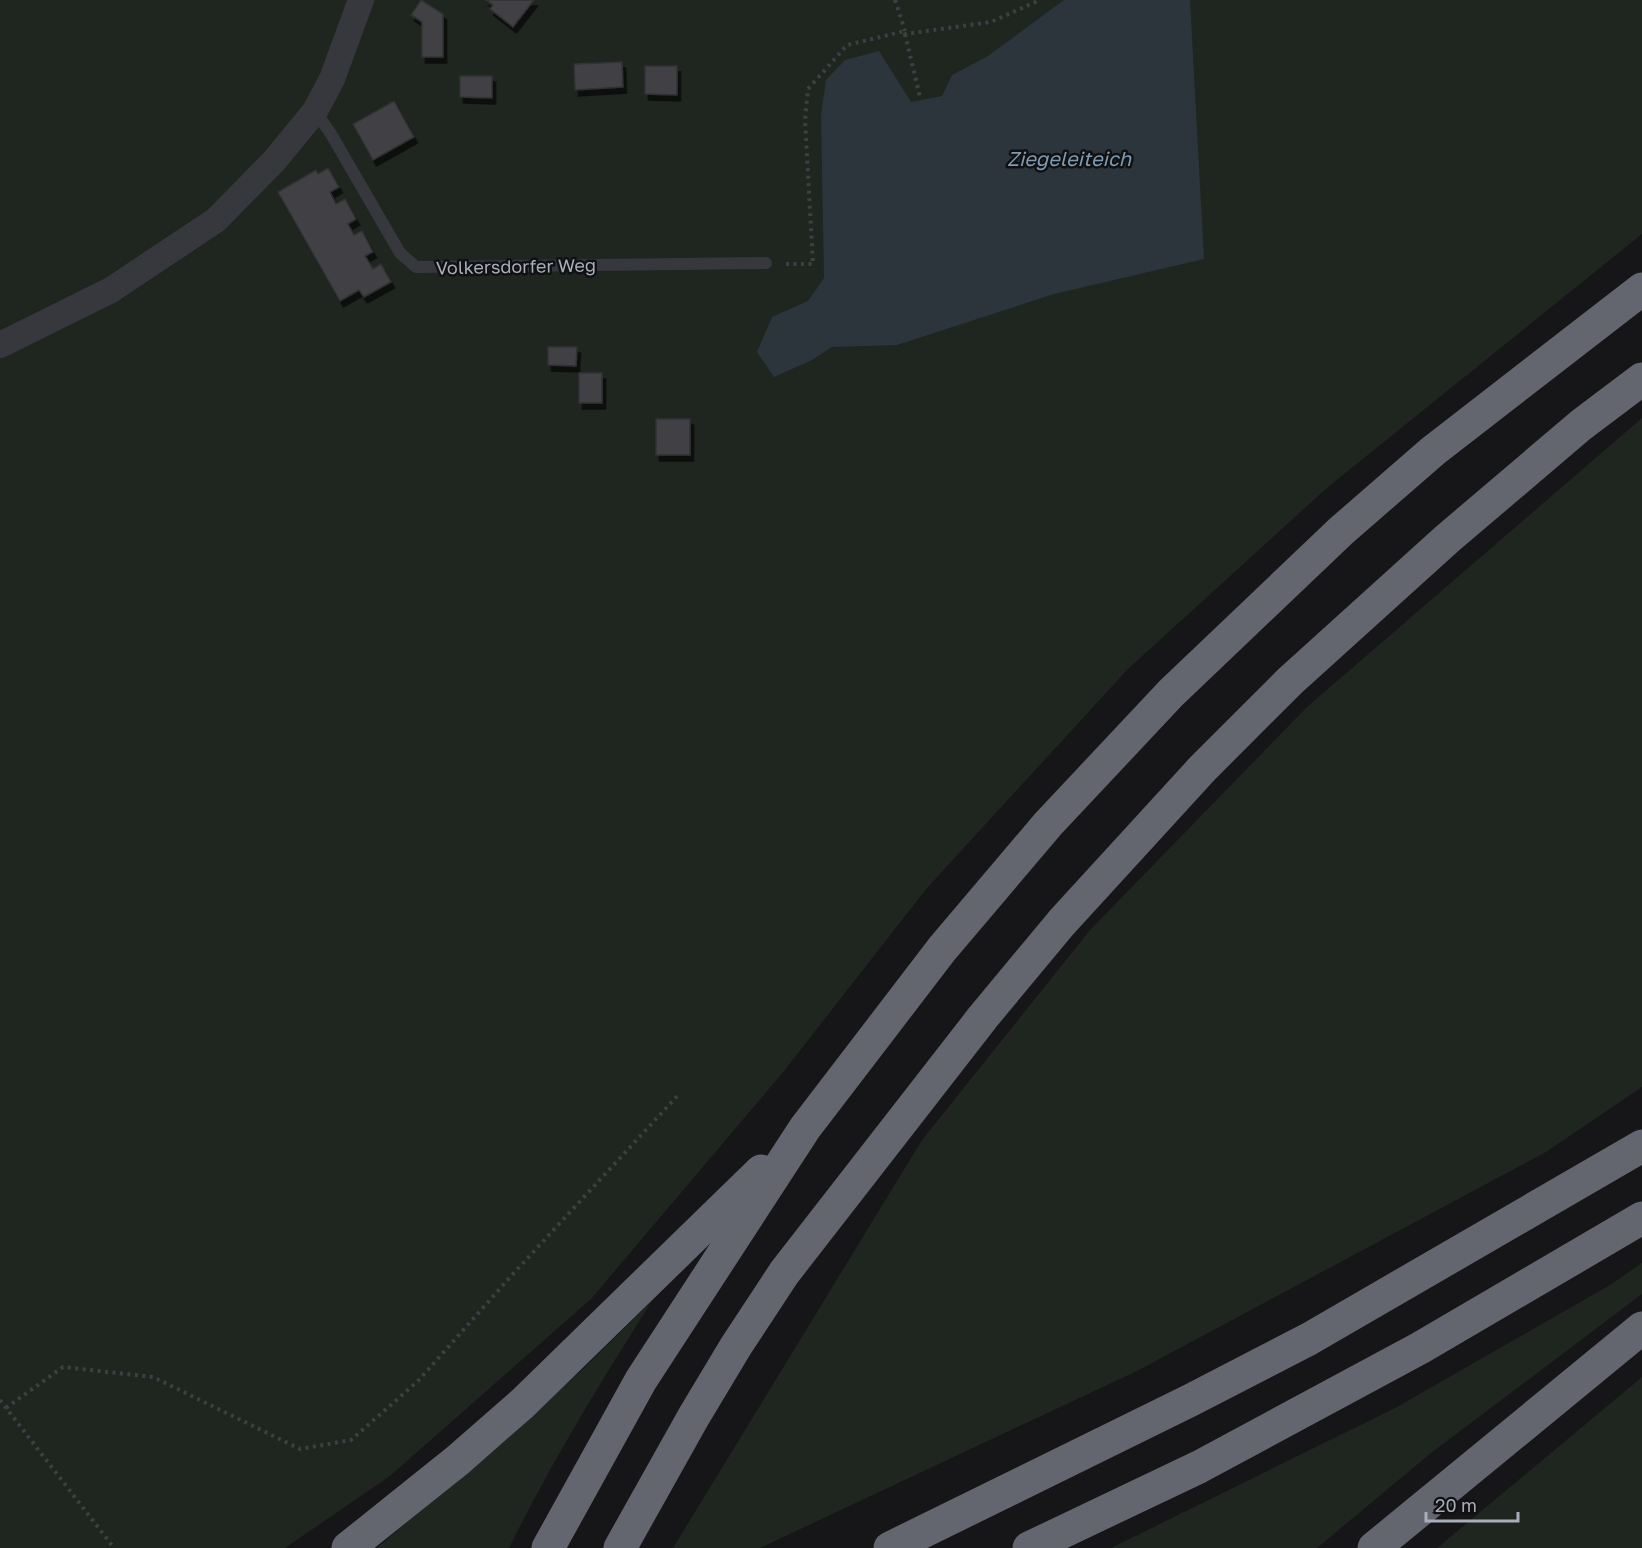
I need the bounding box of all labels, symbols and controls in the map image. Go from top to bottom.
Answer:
water label: Ziegeleiteich [1007,146,1132,171]
street label: Volkersdorfer Weg [436,254,596,278]
scale bar [1426,1485,1518,1523]
text: 20 m [1435,1494,1477,1516]

